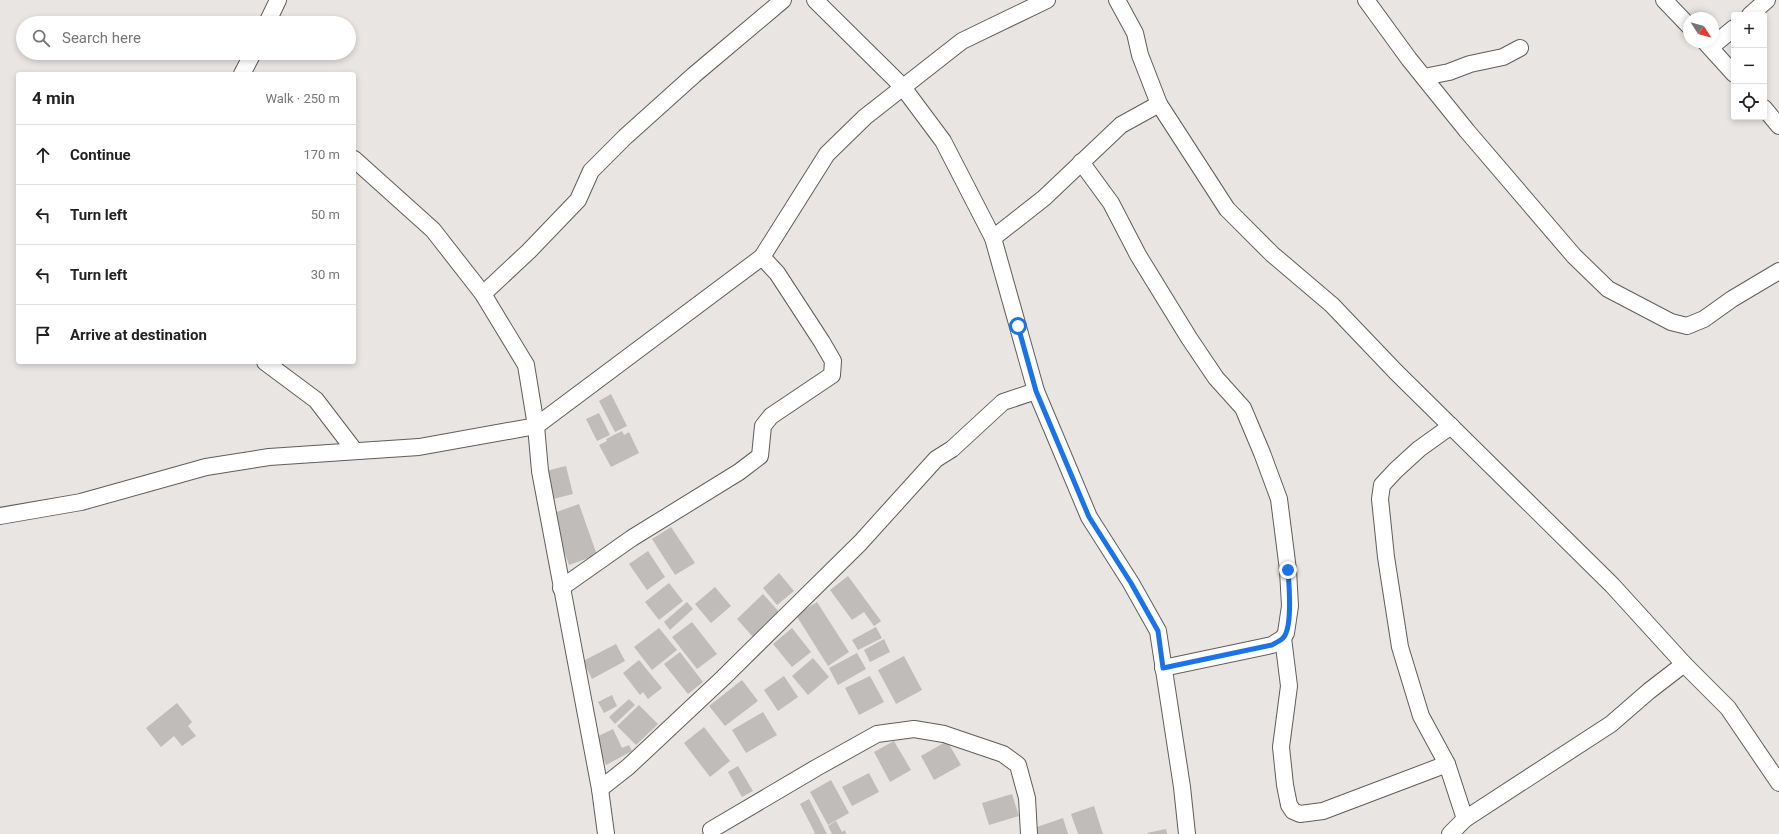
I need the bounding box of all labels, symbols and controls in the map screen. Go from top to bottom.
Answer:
north arrow [1683,12,1719,48]
map controls [1731,12,1767,120]
button: + [1731,12,1767,48]
search box [16,16,356,60]
icon: search [30,27,52,49]
text: Search here [62,29,141,47]
button: − [1731,48,1767,84]
button: locate [1731,84,1767,120]
text: 4 min [32,88,75,108]
text: Walk · 250 m [265,91,340,106]
icon: ahead [32,144,54,166]
text: Continue [70,146,131,164]
text: 170 m [303,147,340,162]
icon: left [32,204,54,226]
text: Turn left [70,206,127,224]
text: 50 m [311,207,340,222]
icon: left [32,264,54,286]
text: Turn left [70,266,127,284]
text: 30 m [311,267,340,282]
route start [1009,317,1027,335]
icon: arrive [32,324,54,346]
text: Arrive at destination [70,326,207,344]
route end [1279,561,1297,579]

